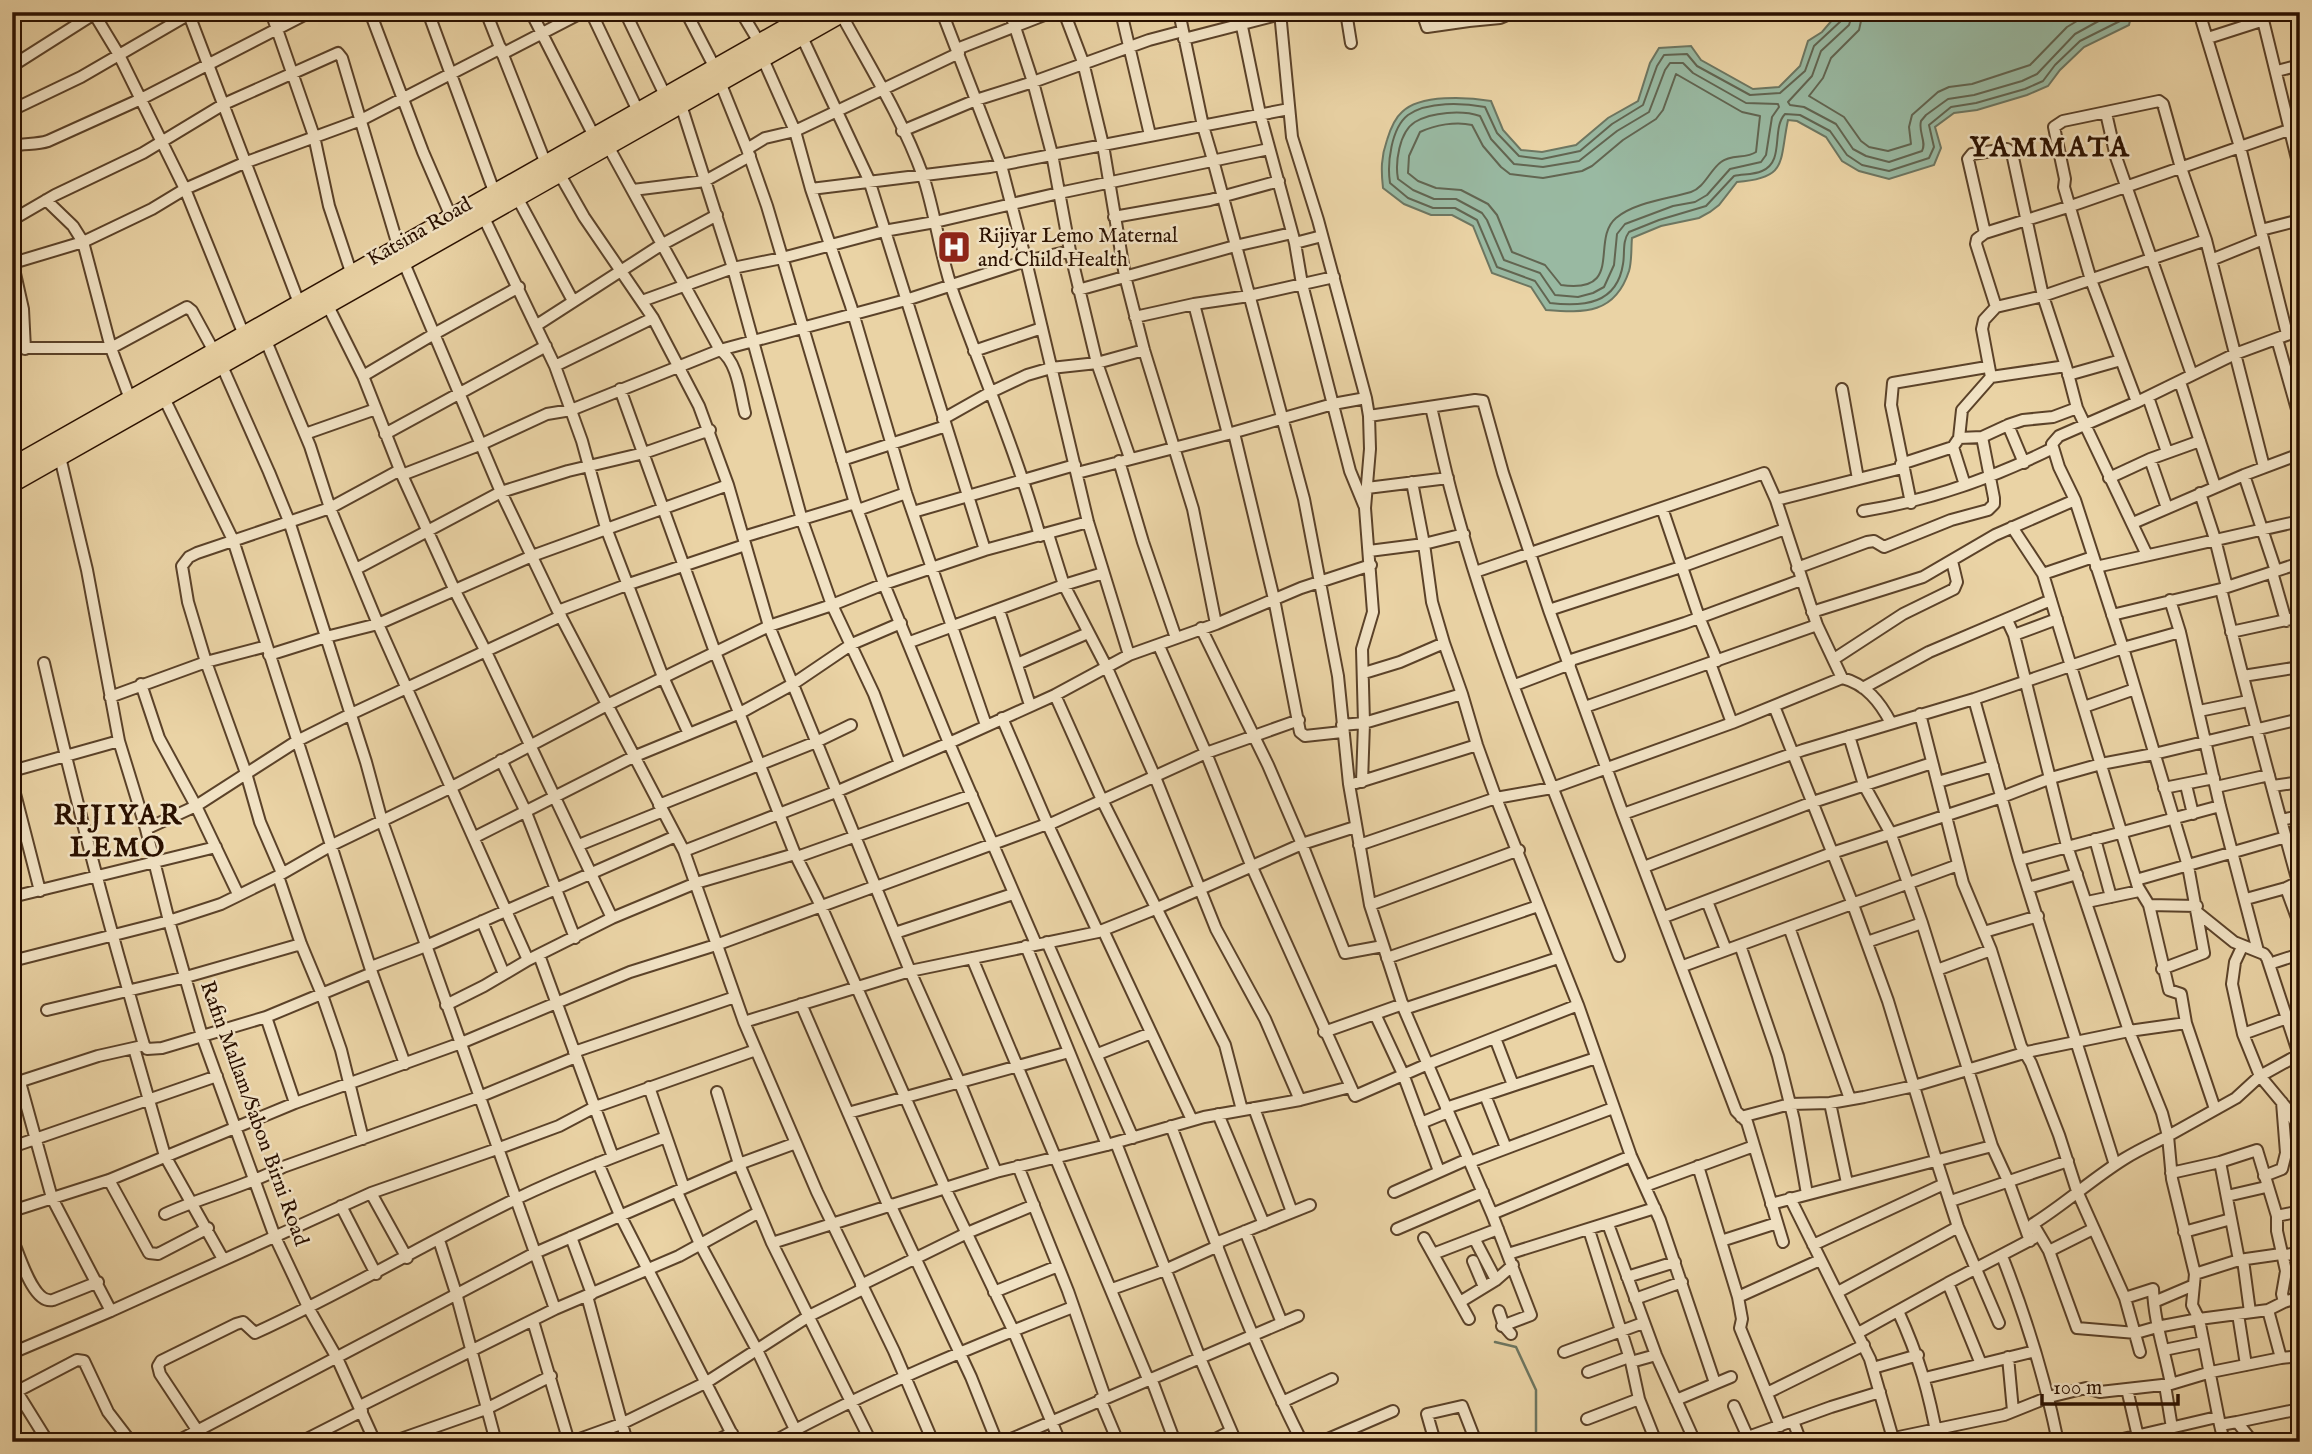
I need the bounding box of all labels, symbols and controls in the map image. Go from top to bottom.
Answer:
district label: YAMMATA [1970,131,2130,166]
street label: Katsina Road [362,191,478,273]
place label: Rijiyar Lemo Maternal and Child Health [978,223,1178,274]
hospital icon: Rijiyar Lemo Maternal and Child Health [935,228,973,266]
district label: RIJIYAR LEMO [53,799,183,866]
street label: Rafin Mallam/Sabon Birni Road [193,977,314,1250]
scale bar [2042,1363,2179,1407]
text: 100 m [2053,1375,2102,1402]

